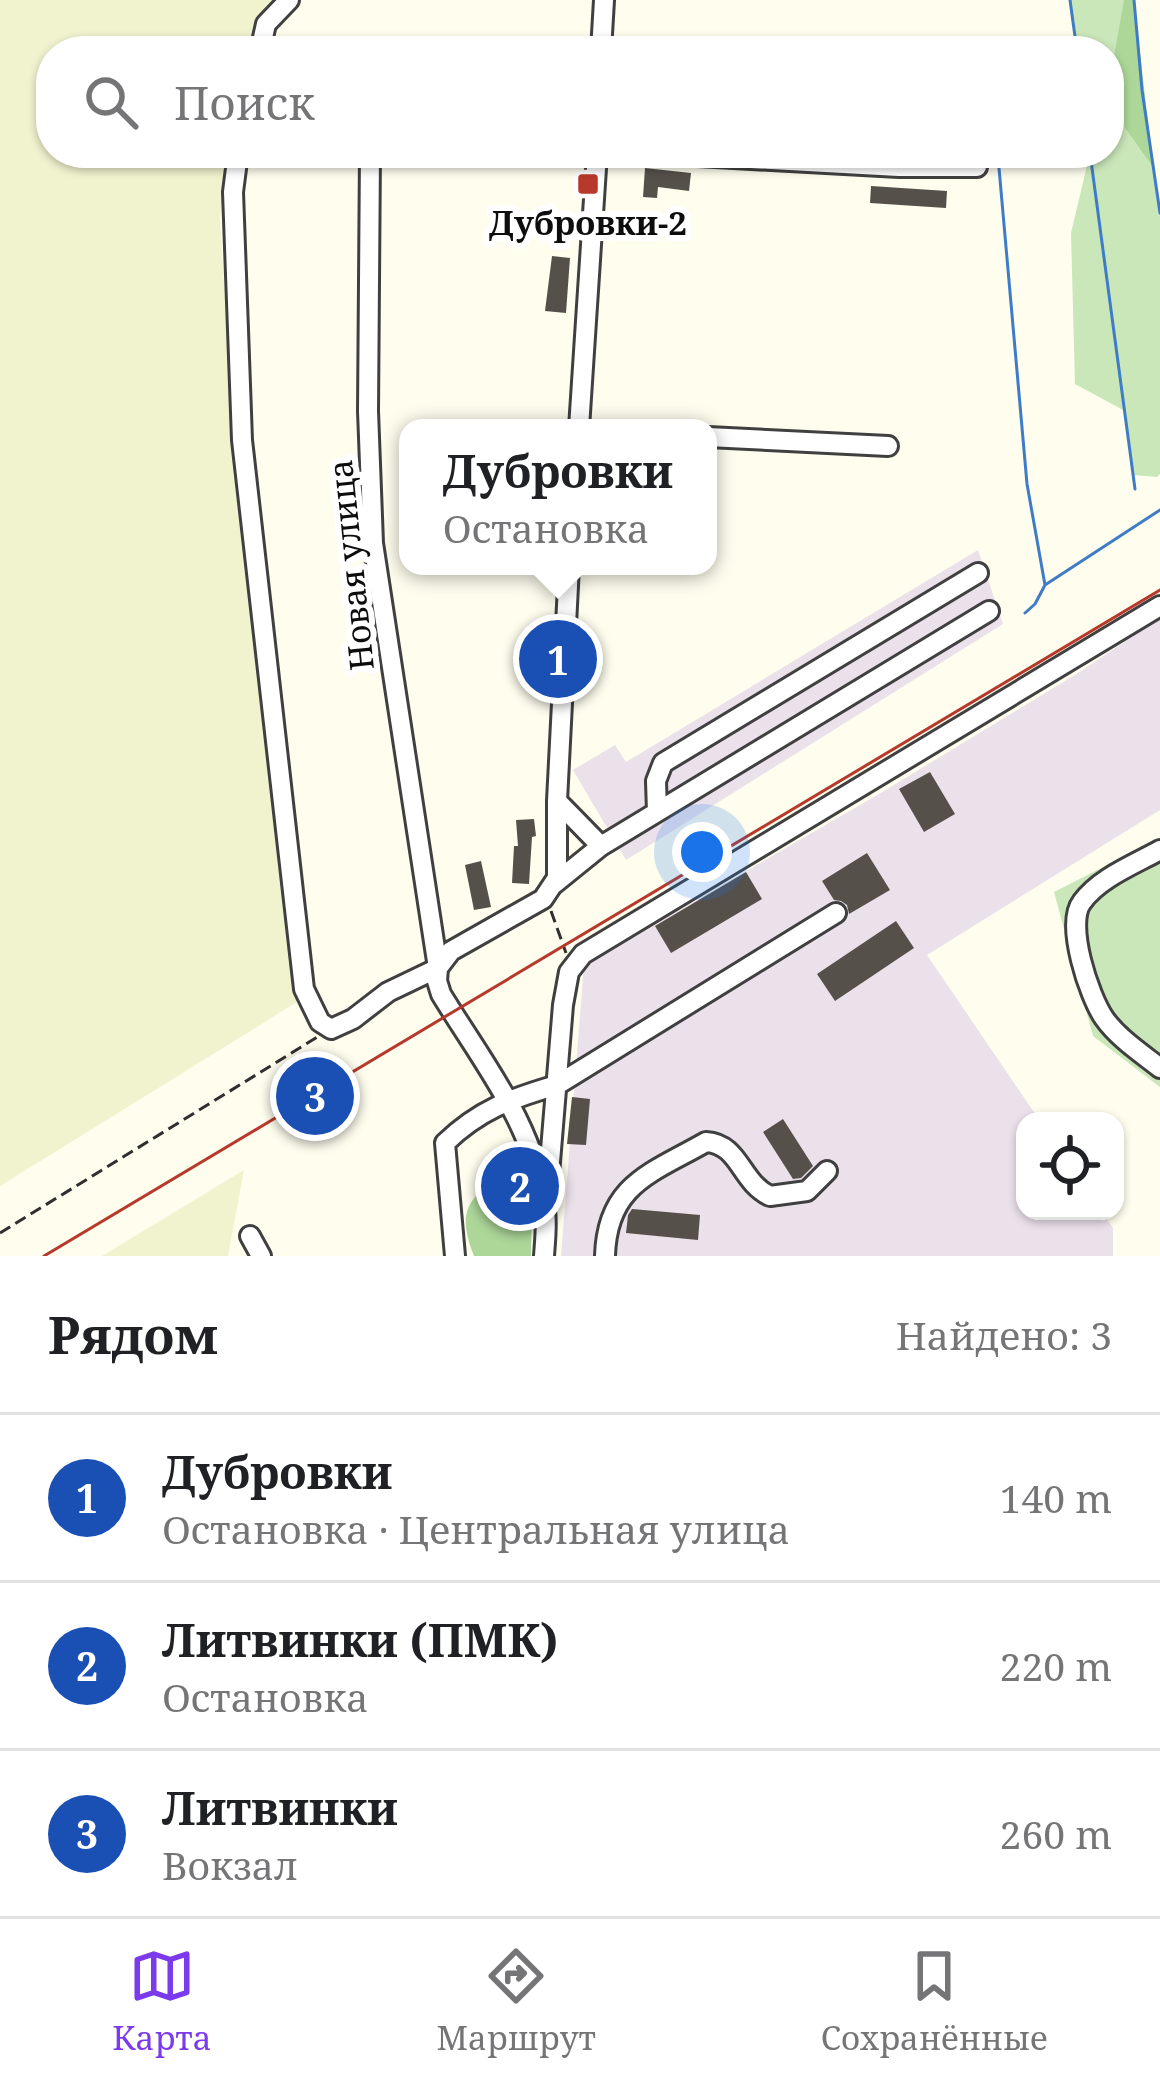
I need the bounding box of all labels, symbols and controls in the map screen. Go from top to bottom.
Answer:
search box [36,36,1124,168]
icon: search [78,69,144,135]
text: Поиск [174,72,315,133]
marker: Дубровки-2 [575,171,601,197]
place label: Дубровки-2 [489,200,687,245]
popup [399,419,717,575]
text: Дубровки [443,440,673,501]
street label: Новая улица [317,457,384,673]
text: Остановка [443,501,649,554]
pin: 1 [519,614,597,704]
your location [672,822,732,882]
pin: 3 [276,1051,354,1141]
map controls [1016,1112,1124,1220]
button: locate [1016,1112,1124,1220]
pin: 2 [481,1141,559,1231]
text: Рядом [48,1299,218,1369]
text: Найдено: 3 [896,1308,1112,1361]
text: Дубровки [162,1441,392,1502]
text: 1 [76,1471,98,1524]
text: 140 m [1000,1471,1112,1524]
text: Остановка · Центральная улица [162,1502,790,1555]
text: Литвинки (ПМК) [162,1609,558,1670]
text: 2 [76,1639,98,1692]
text: 220 m [1000,1639,1112,1692]
text: Остановка [162,1670,369,1723]
text: Литвинки [162,1777,398,1838]
text: 3 [76,1807,98,1860]
text: 260 m [1000,1807,1112,1860]
text: Вокзал [162,1838,298,1891]
tab: Карта [112,1943,212,2060]
tab: Маршрут [436,1943,596,2060]
tab: Сохранённые [821,1943,1048,2060]

